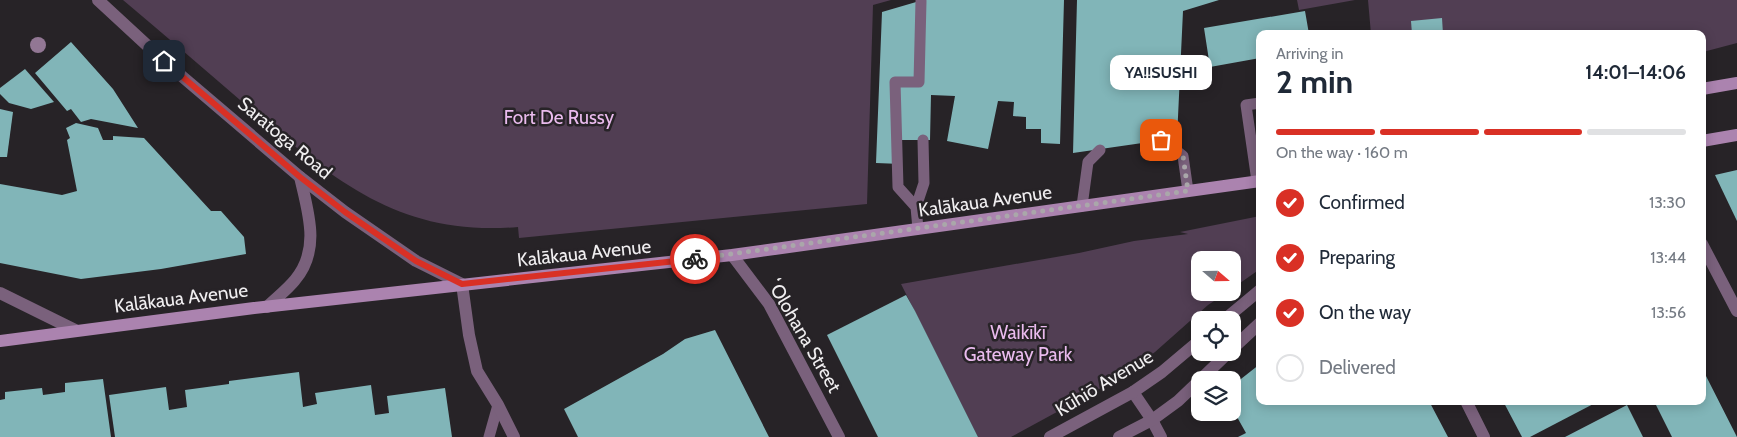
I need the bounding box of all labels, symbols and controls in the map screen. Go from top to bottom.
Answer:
pin [143,40,185,82]
text: Arriving in [1276,44,1343,63]
icon: home [150,47,178,75]
callout: YA!!SUSHI [1110,55,1212,90]
text: 14:01–14:06 [1585,61,1686,84]
text: 2 min [1276,62,1353,101]
text: YA!!SUSHI [1125,63,1197,82]
street label: Saratoga Road [233,92,337,184]
park label: Fort De Russy [504,106,615,129]
pin [1140,119,1182,161]
icon: bag [1147,126,1175,154]
text: On the way · 160 m [1276,143,1408,162]
street label: Kalākaua Avenue [917,180,1054,222]
icon: check [1276,189,1304,217]
text: Confirmed [1319,191,1405,214]
text: 13:30 [1649,193,1686,212]
street label: Kalākaua Avenue [516,234,652,271]
courier [670,234,720,284]
icon: check [1276,244,1304,272]
icon: bike [681,245,709,273]
text: Preparing [1319,246,1395,269]
text: 13:44 [1650,248,1686,267]
north arrow [1191,251,1241,301]
map controls [1191,251,1241,421]
street label: ʻOlohana Street [762,273,846,397]
street label: Kalākaua Avenue [113,278,249,318]
icon: check [1276,299,1304,327]
text: On the way [1319,301,1411,324]
text: 13:56 [1651,303,1686,322]
button: locate [1191,311,1241,361]
park label: Waikīkī Gateway Park [964,321,1073,366]
street label: Kūhiō Avenue [1051,345,1157,421]
text: Delivered [1319,356,1396,379]
button: layers [1191,371,1241,421]

